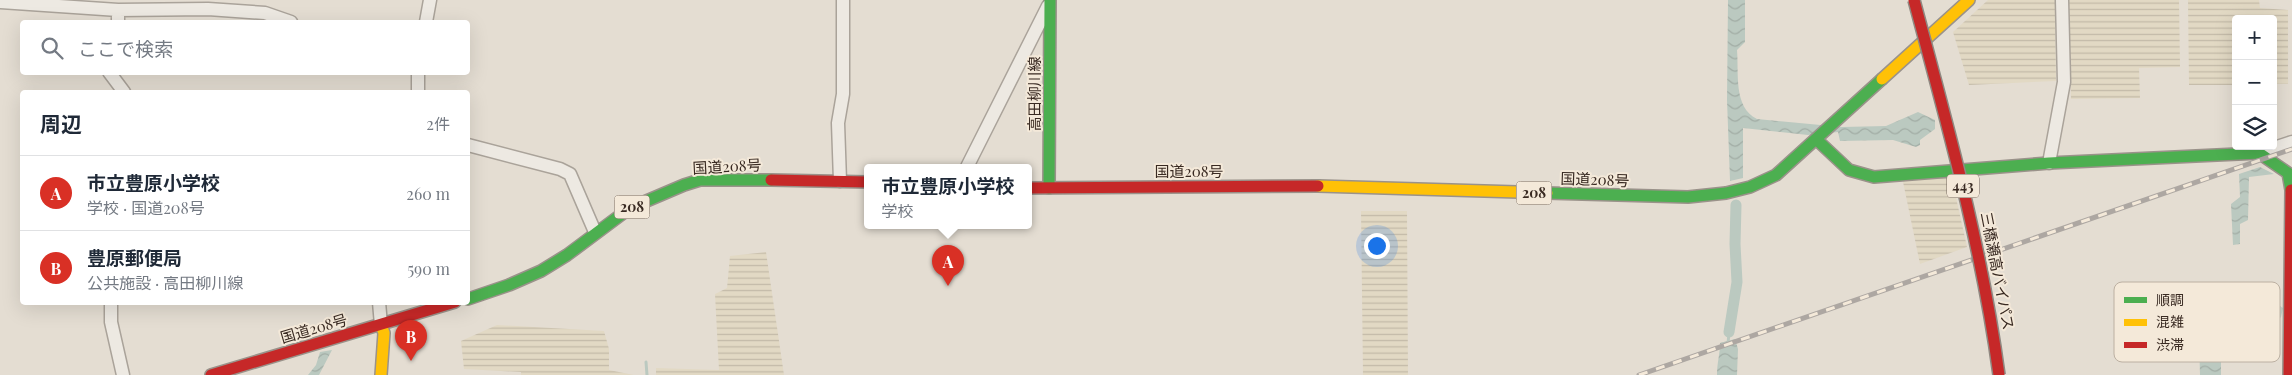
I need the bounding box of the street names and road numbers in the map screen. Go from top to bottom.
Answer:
street label: 高田柳川線 [1024,56,1044,132]
street label: 国道208号 [692,154,762,178]
street label: 国道208号 [1155,161,1224,181]
street label: 国道208号 [1560,168,1630,190]
road number: 443 [1947,175,1979,198]
road number: 208 [1516,182,1552,204]
road number: 208 [614,196,650,218]
street label: 三橋瀬高バイパス [1977,210,2019,331]
street label: 国道208号 [278,309,350,347]

